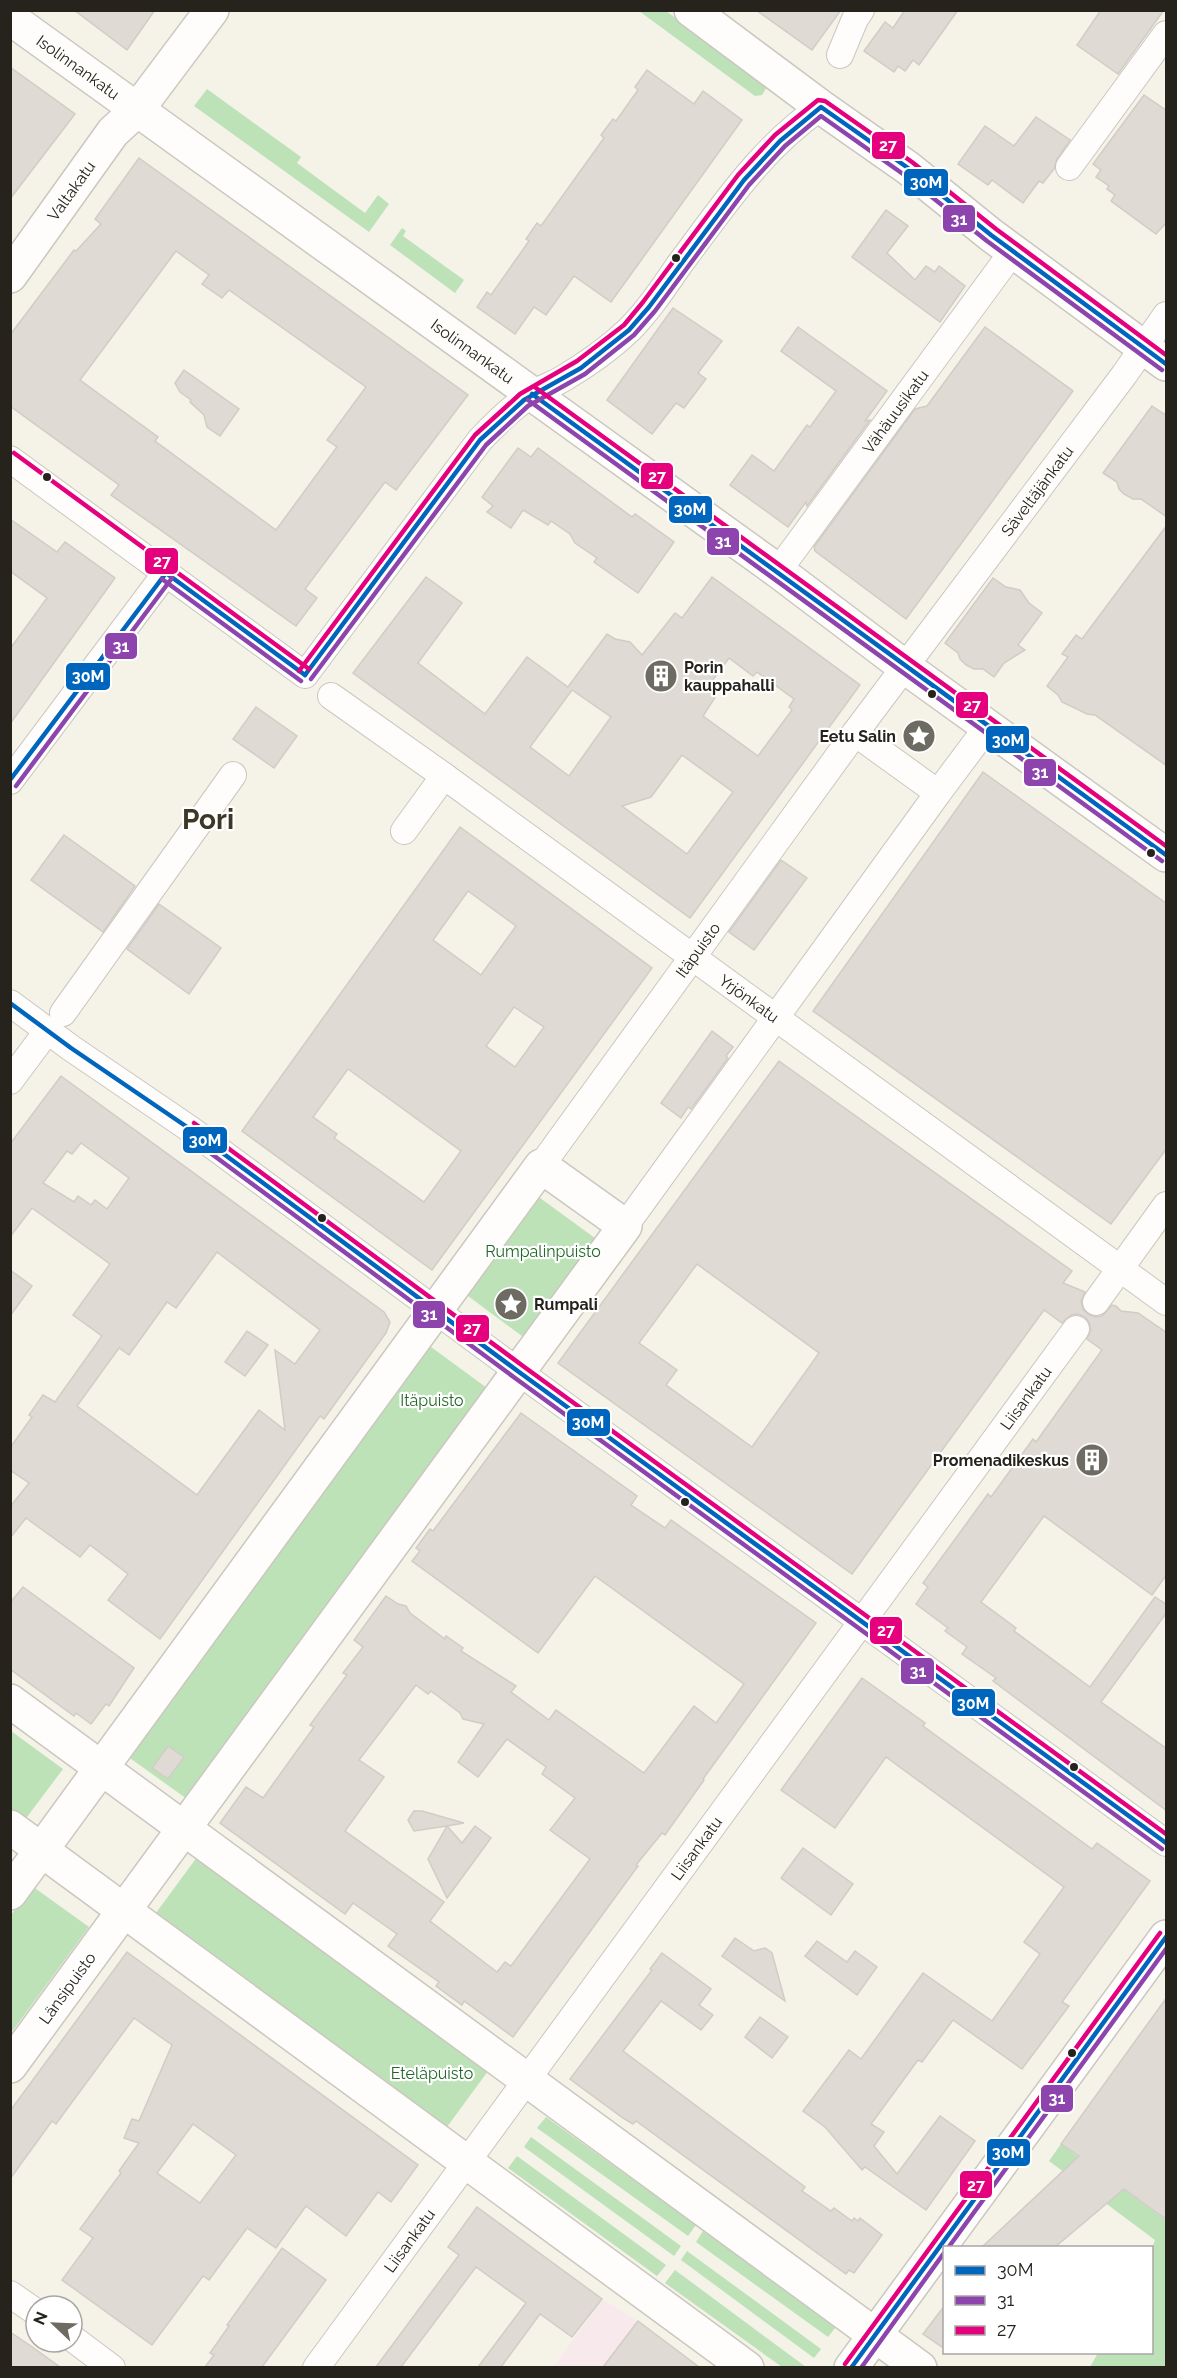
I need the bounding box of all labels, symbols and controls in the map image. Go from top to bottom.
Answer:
street label: Isolinnankatu [33,31,123,104]
line badge: 27 [871,131,906,160]
text: 27 [879,136,897,155]
street label: Valtakatu [44,157,99,225]
line badge: 30M [903,168,949,197]
text: 30M [910,173,942,192]
line badge: 31 [942,204,976,233]
text: 31 [951,210,968,229]
unlabelled marker [670,252,682,264]
street label: Isolinnankatu [427,315,517,388]
street label: Vähäuusikatu [859,366,933,457]
street label: Säveltäjänkatu [997,442,1077,540]
line badge: 27 [640,462,674,490]
text: 27 [648,467,666,486]
unlabelled marker [41,471,53,483]
line badge: 30M [668,495,713,524]
text: 30M [674,500,706,519]
line badge: 31 [706,527,740,556]
text: 31 [715,532,732,551]
line badge: 27 [144,547,179,575]
text: 27 [153,552,171,571]
line badge: 31 [104,632,138,660]
text: 31 [113,637,130,656]
building icon: Porin kauppahalli [643,658,679,694]
place label: Porin kauppahalli [684,658,774,695]
line badge: 30M [65,662,111,691]
text: 30M [72,667,104,686]
unlabelled marker [926,688,938,700]
line badge: 27 [955,691,989,719]
text: 27 [963,696,981,715]
place icon: Eetu Salin [901,718,937,754]
line badge: 30M [985,725,1030,754]
place label: Eetu Salin [819,727,896,746]
text: 30M [992,731,1024,750]
line badge: 31 [1023,758,1057,787]
text: 31 [1032,763,1049,782]
district label: Pori [182,803,234,836]
unlabelled marker [1145,847,1157,859]
street label: Itäpuisto [672,919,724,981]
street label: Yrjönkatu [715,971,783,1027]
line badge: 30M [182,1126,228,1154]
text: 30M [189,1131,221,1150]
unlabelled marker [316,1212,328,1224]
park label: Rumpalinpuisto [485,1242,601,1261]
place icon: Rumpali [493,1286,529,1322]
place label: Rumpali [534,1295,598,1314]
line badge: 31 [412,1300,446,1329]
text: 31 [421,1305,438,1324]
line badge: 27 [455,1314,490,1343]
text: 27 [463,1319,481,1338]
street label: Liisankatu [996,1363,1056,1434]
park label: Itäpuisto [400,1391,464,1410]
line badge: 30M [566,1408,611,1437]
text: 30M [572,1413,604,1432]
building icon: Promenadikeskus [1074,1442,1110,1478]
place label: Promenadikeskus [933,1451,1069,1470]
unlabelled marker [679,1496,691,1508]
line badge: 27 [869,1616,903,1645]
text: 27 [877,1621,895,1640]
line badge: 31 [900,1657,935,1685]
text: 31 [910,1662,927,1681]
line badge: 30M [951,1688,996,1717]
text: 30M [957,1694,989,1713]
unlabelled marker [1068,1761,1080,1773]
street label: Liisankatu [667,1813,726,1884]
street label: Länsipuisto [35,1949,100,2028]
unlabelled marker [1066,2047,1078,2059]
park label: Eteläpuisto [391,2064,473,2083]
line badge: 31 [1040,2084,1074,2113]
text: 31 [1049,2089,1066,2108]
line badge: 30M [986,2138,1031,2167]
text: 30M [992,2143,1024,2162]
line badge: 27 [959,2170,993,2199]
text: 27 [967,2176,985,2195]
street label: Liisankatu [380,2205,439,2276]
legend [943,2246,1153,2354]
text: 30M [997,2259,1033,2280]
text: 31 [997,2289,1015,2310]
north arrow [24,2294,84,2354]
text: N [30,2309,52,2328]
text: 27 [997,2319,1016,2340]

